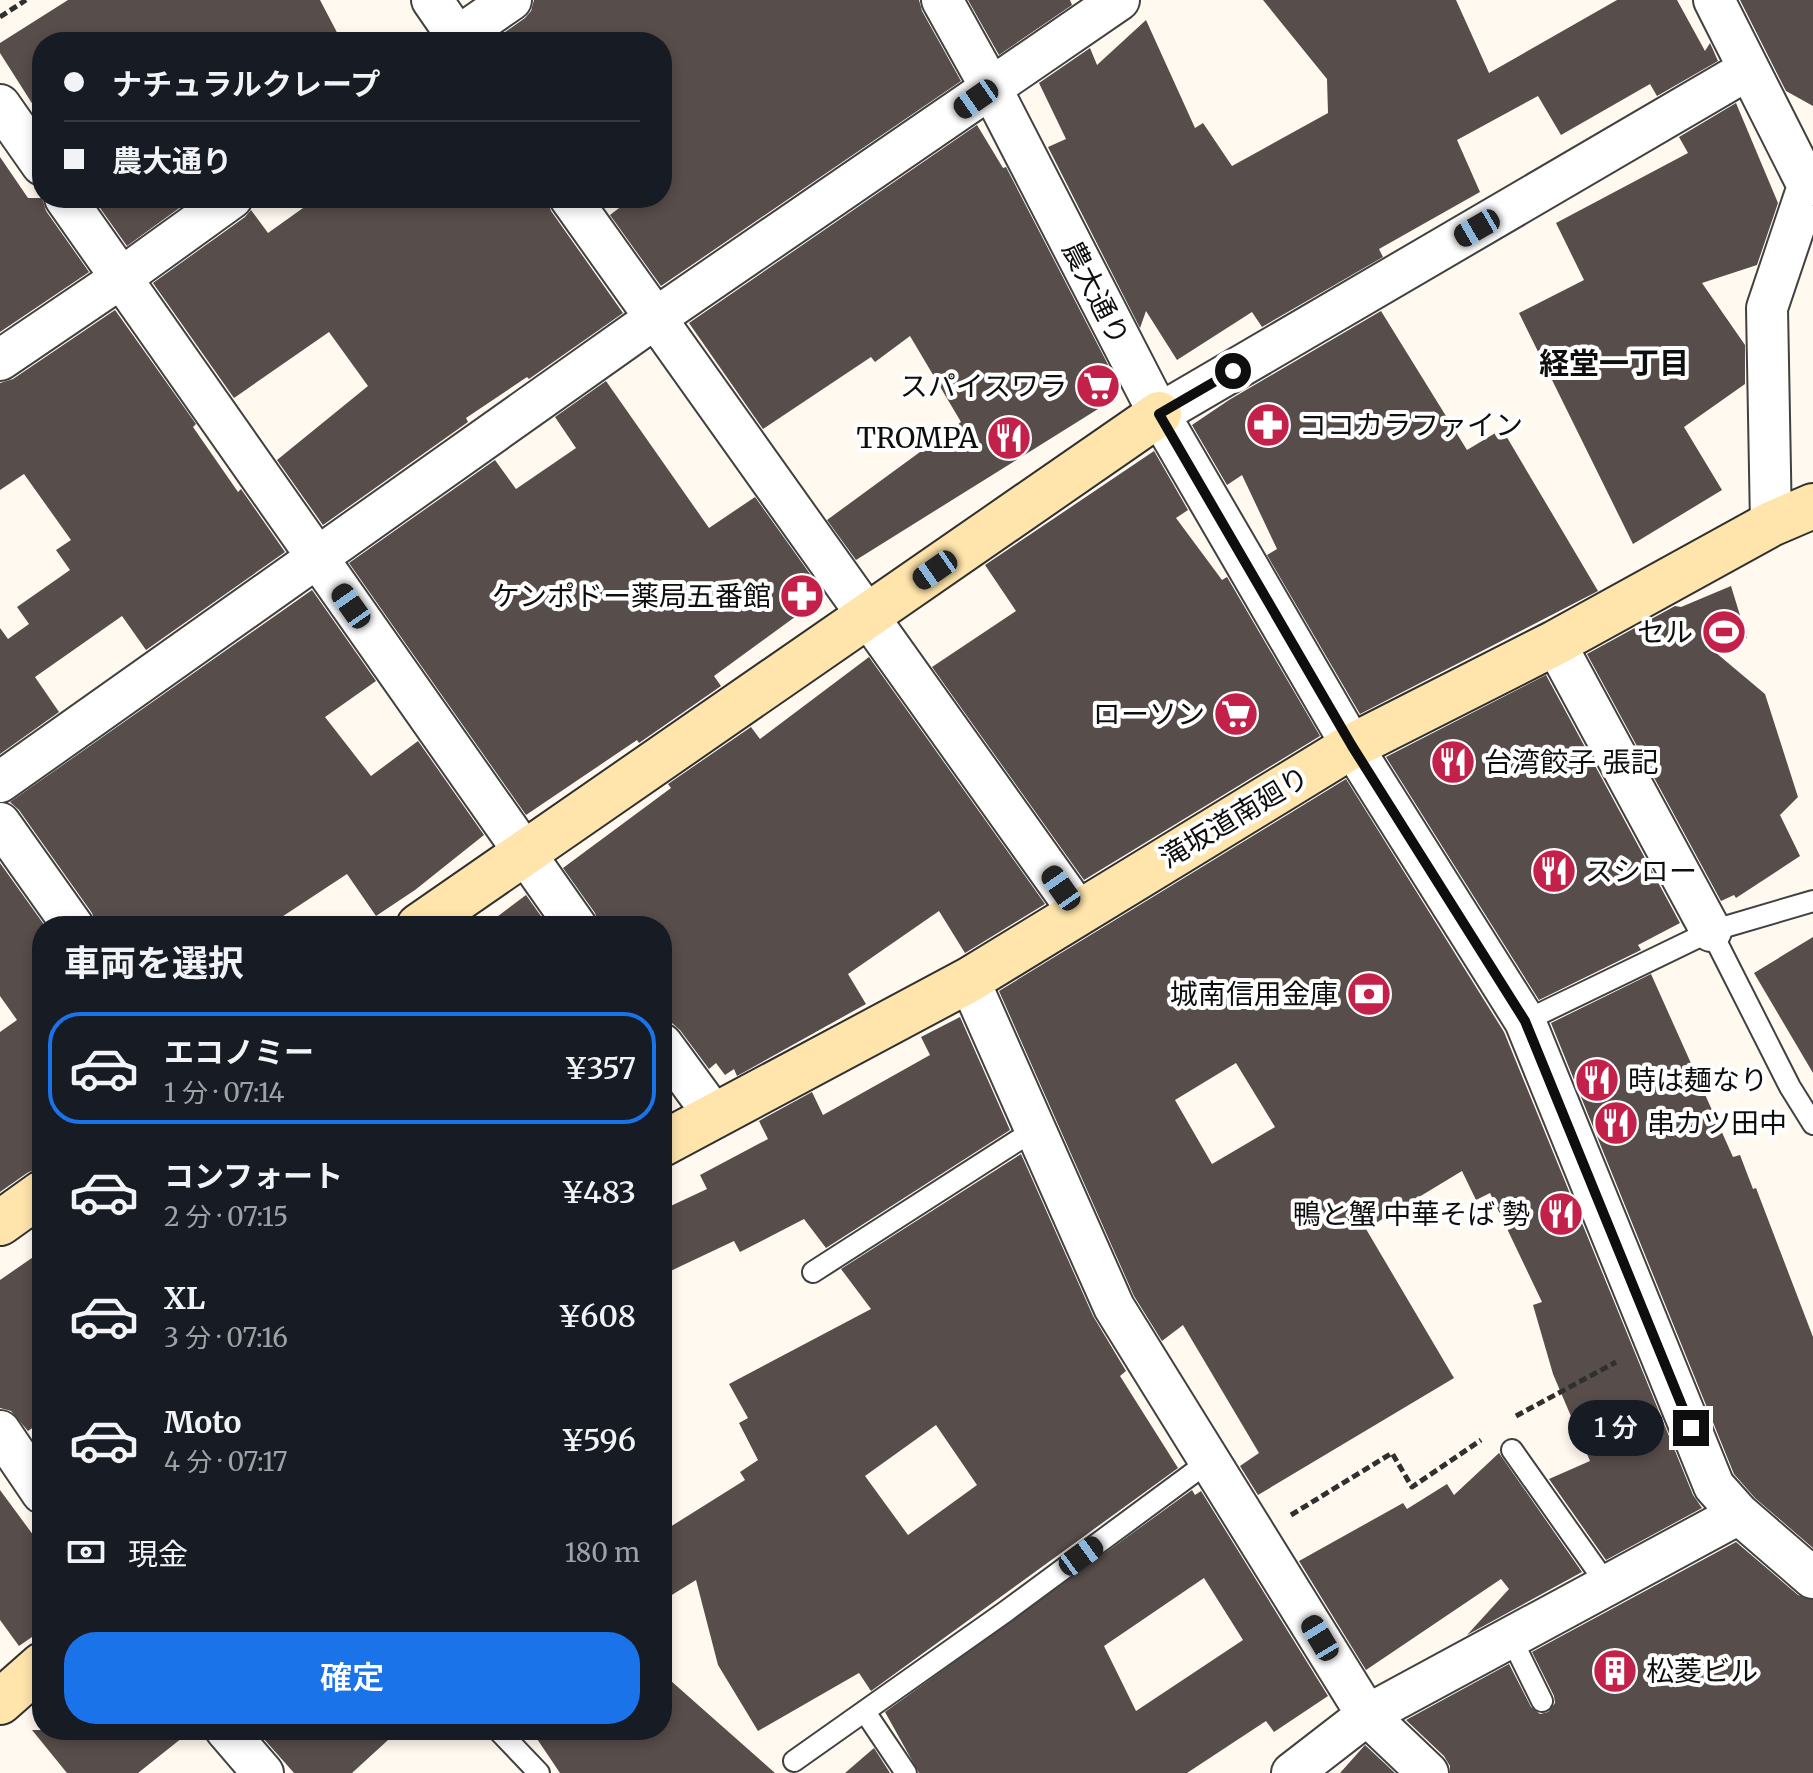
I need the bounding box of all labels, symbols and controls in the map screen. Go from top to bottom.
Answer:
text: ナチュラルクレープ [112,65,380,103]
car [949,75,1003,123]
text: 農大通り [112,142,232,180]
car [1450,206,1504,250]
street label: 農大通り [1055,235,1137,351]
district label: 経堂一丁目 [1539,344,1689,382]
route start [1215,353,1251,389]
supermarket icon: スパイスワラ [1074,362,1122,410]
place label: スパイスワラ [900,368,1067,404]
pharmacy icon: ココカラファイン [1244,401,1292,449]
place label: ココカラファイン [1299,407,1523,443]
restaurant icon: TROMPA [985,414,1033,462]
place label: TROMPA [857,420,978,456]
car [908,546,962,594]
pharmacy icon: ケンポドー薬局五番館 [778,572,826,620]
place label: ケンポドー薬局五番館 [492,578,771,614]
car [327,579,375,633]
sports icon: セル [1700,608,1748,656]
place label: セル [1637,614,1693,650]
supermarket icon: ローソン [1212,690,1260,738]
place label: ローソン [1093,696,1205,732]
restaurant icon: 台湾餃子 張記 [1429,738,1477,786]
place label: 台湾餃子 張記 [1484,744,1659,780]
street label: 滝坂道南廻り [1153,758,1315,876]
restaurant icon: スシロー [1530,847,1578,895]
place label: スシロー [1585,853,1697,889]
car [1037,861,1085,915]
text: 車両を選択 [64,941,244,986]
bank icon: 城南信用金庫 [1345,970,1393,1018]
place label: 城南信用金庫 [1170,976,1338,1012]
icon: car [68,1032,140,1104]
text: エコノミー [164,1033,314,1071]
text: ¥357 [564,1049,636,1087]
restaurant icon: 時は麺なり [1573,1056,1621,1104]
place label: 時は麺なり [1628,1062,1768,1098]
text: 1 分 · 07:14 [164,1076,285,1109]
restaurant icon: 串カツ田中 [1592,1099,1640,1147]
place label: 串カツ田中 [1647,1105,1787,1141]
icon: car [68,1156,140,1228]
text: コンフォート [164,1157,343,1195]
text: ¥483 [561,1173,636,1211]
restaurant icon: 鴨と蟹 中華そば 勢 [1537,1190,1585,1238]
place label: 鴨と蟹 中華そば 勢 [1293,1196,1530,1232]
text: 2 分 · 07:15 [164,1200,288,1233]
text: XL [164,1279,205,1317]
icon: car [68,1280,140,1352]
text: ¥608 [558,1297,636,1335]
text: 3 分 · 07:16 [164,1321,288,1354]
callout: 1 分 [1567,1400,1663,1456]
text: Moto [164,1403,242,1441]
icon: car [68,1404,140,1476]
route end [1673,1410,1709,1446]
text: 1 分 [1594,1411,1638,1444]
text: ¥596 [561,1421,636,1459]
text: 4 分 · 07:17 [164,1445,288,1478]
icon: cash [64,1530,108,1574]
car [1055,1532,1107,1580]
text: 現金 [128,1535,188,1573]
text: 180 m [565,1536,640,1569]
car [1297,1611,1343,1665]
button: 確定 [64,1632,640,1724]
building icon: 松菱ビル [1591,1647,1639,1695]
place label: 松菱ビル [1646,1653,1758,1689]

